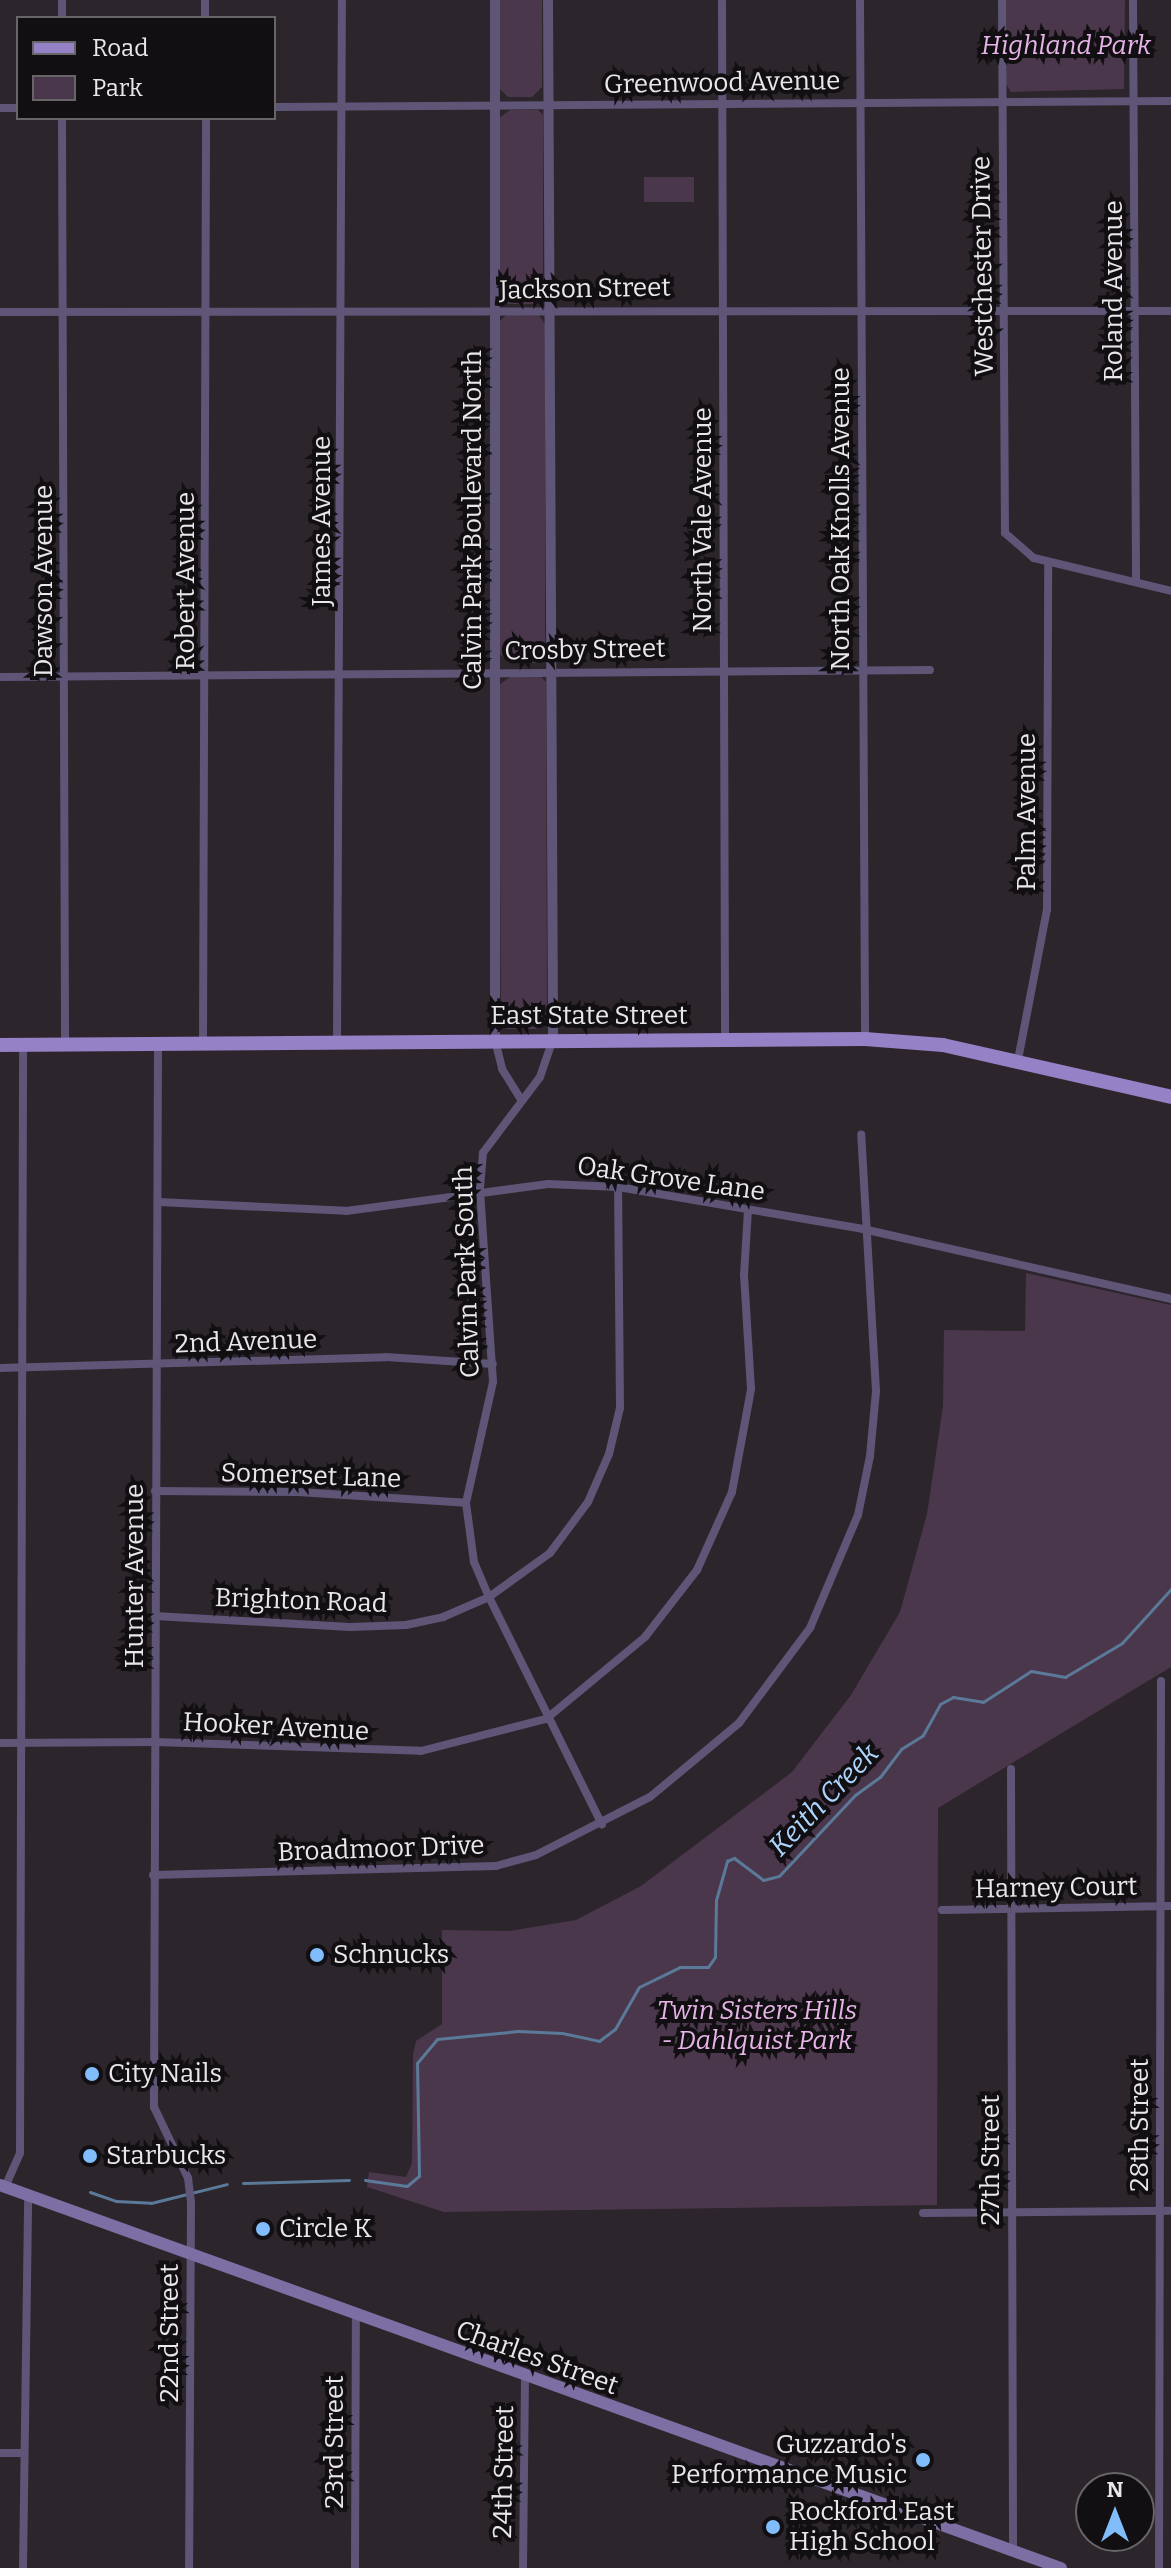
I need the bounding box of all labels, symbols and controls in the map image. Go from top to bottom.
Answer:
legend [16,16,276,120]
park label: Highland Park [981,30,1151,62]
text: Road [92,34,148,62]
street label: Greenwood Avenue [603,65,841,101]
text: Park [92,74,143,102]
street label: Westchester Drive [965,156,1001,376]
street label: Roland Avenue [1098,200,1130,382]
street label: Jackson Street [499,272,671,306]
street label: Calvin Park Boulevard North [457,350,489,690]
street label: North Oak Knolls Avenue [825,367,857,671]
street label: North Vale Avenue [687,407,719,633]
street label: James Avenue [306,436,338,606]
street label: Dawson Avenue [28,485,60,677]
street label: Robert Avenue [170,492,202,670]
street label: Crosby Street [504,633,666,667]
street label: Palm Avenue [1011,733,1043,891]
street label: East State Street [490,1000,688,1032]
street label: Oak Grove Lane [575,1150,767,1208]
street label: Calvin Park South [448,1165,486,1379]
street label: 2nd Avenue [174,1324,318,1360]
street label: Somerset Lane [220,1457,402,1495]
street label: Hunter Avenue [119,1484,151,1668]
street label: Brighton Road [214,1582,388,1620]
street label: Hooker Avenue [182,1707,370,1747]
water label: Keith Creek [762,1737,886,1863]
street label: Broadmoor Drive [277,1830,485,1868]
street label: Harney Court [974,1871,1138,1905]
place label: Schnucks [333,1939,449,1971]
marker: Schnucks [308,1946,326,1964]
park label: Twin Sisters Hills - Dahlquist Park [657,1995,857,2056]
place label: City Nails [108,2058,222,2090]
street label: 28th Street [1124,2058,1156,2192]
marker: City Nails [83,2065,101,2083]
street label: 27th Street [975,2095,1007,2225]
place label: Starbucks [106,2140,226,2172]
marker: Starbucks [81,2147,99,2165]
place label: Circle K [279,2213,372,2245]
marker: Circle K [254,2220,272,2238]
street label: 22nd Street [154,2264,186,2402]
street label: Charles Street [452,2314,622,2402]
street label: 23rd Street [319,2375,351,2509]
street label: 24th Street [487,2405,521,2539]
place label: Guzzardo's Performance Music [671,2429,907,2490]
marker: Guzzardo's Performance Music [914,2451,932,2469]
north arrow [1075,2472,1155,2552]
text: N [1107,2476,1123,2503]
place label: Rockford East High School [789,2496,955,2558]
marker: Rockford East High School [764,2518,782,2536]

